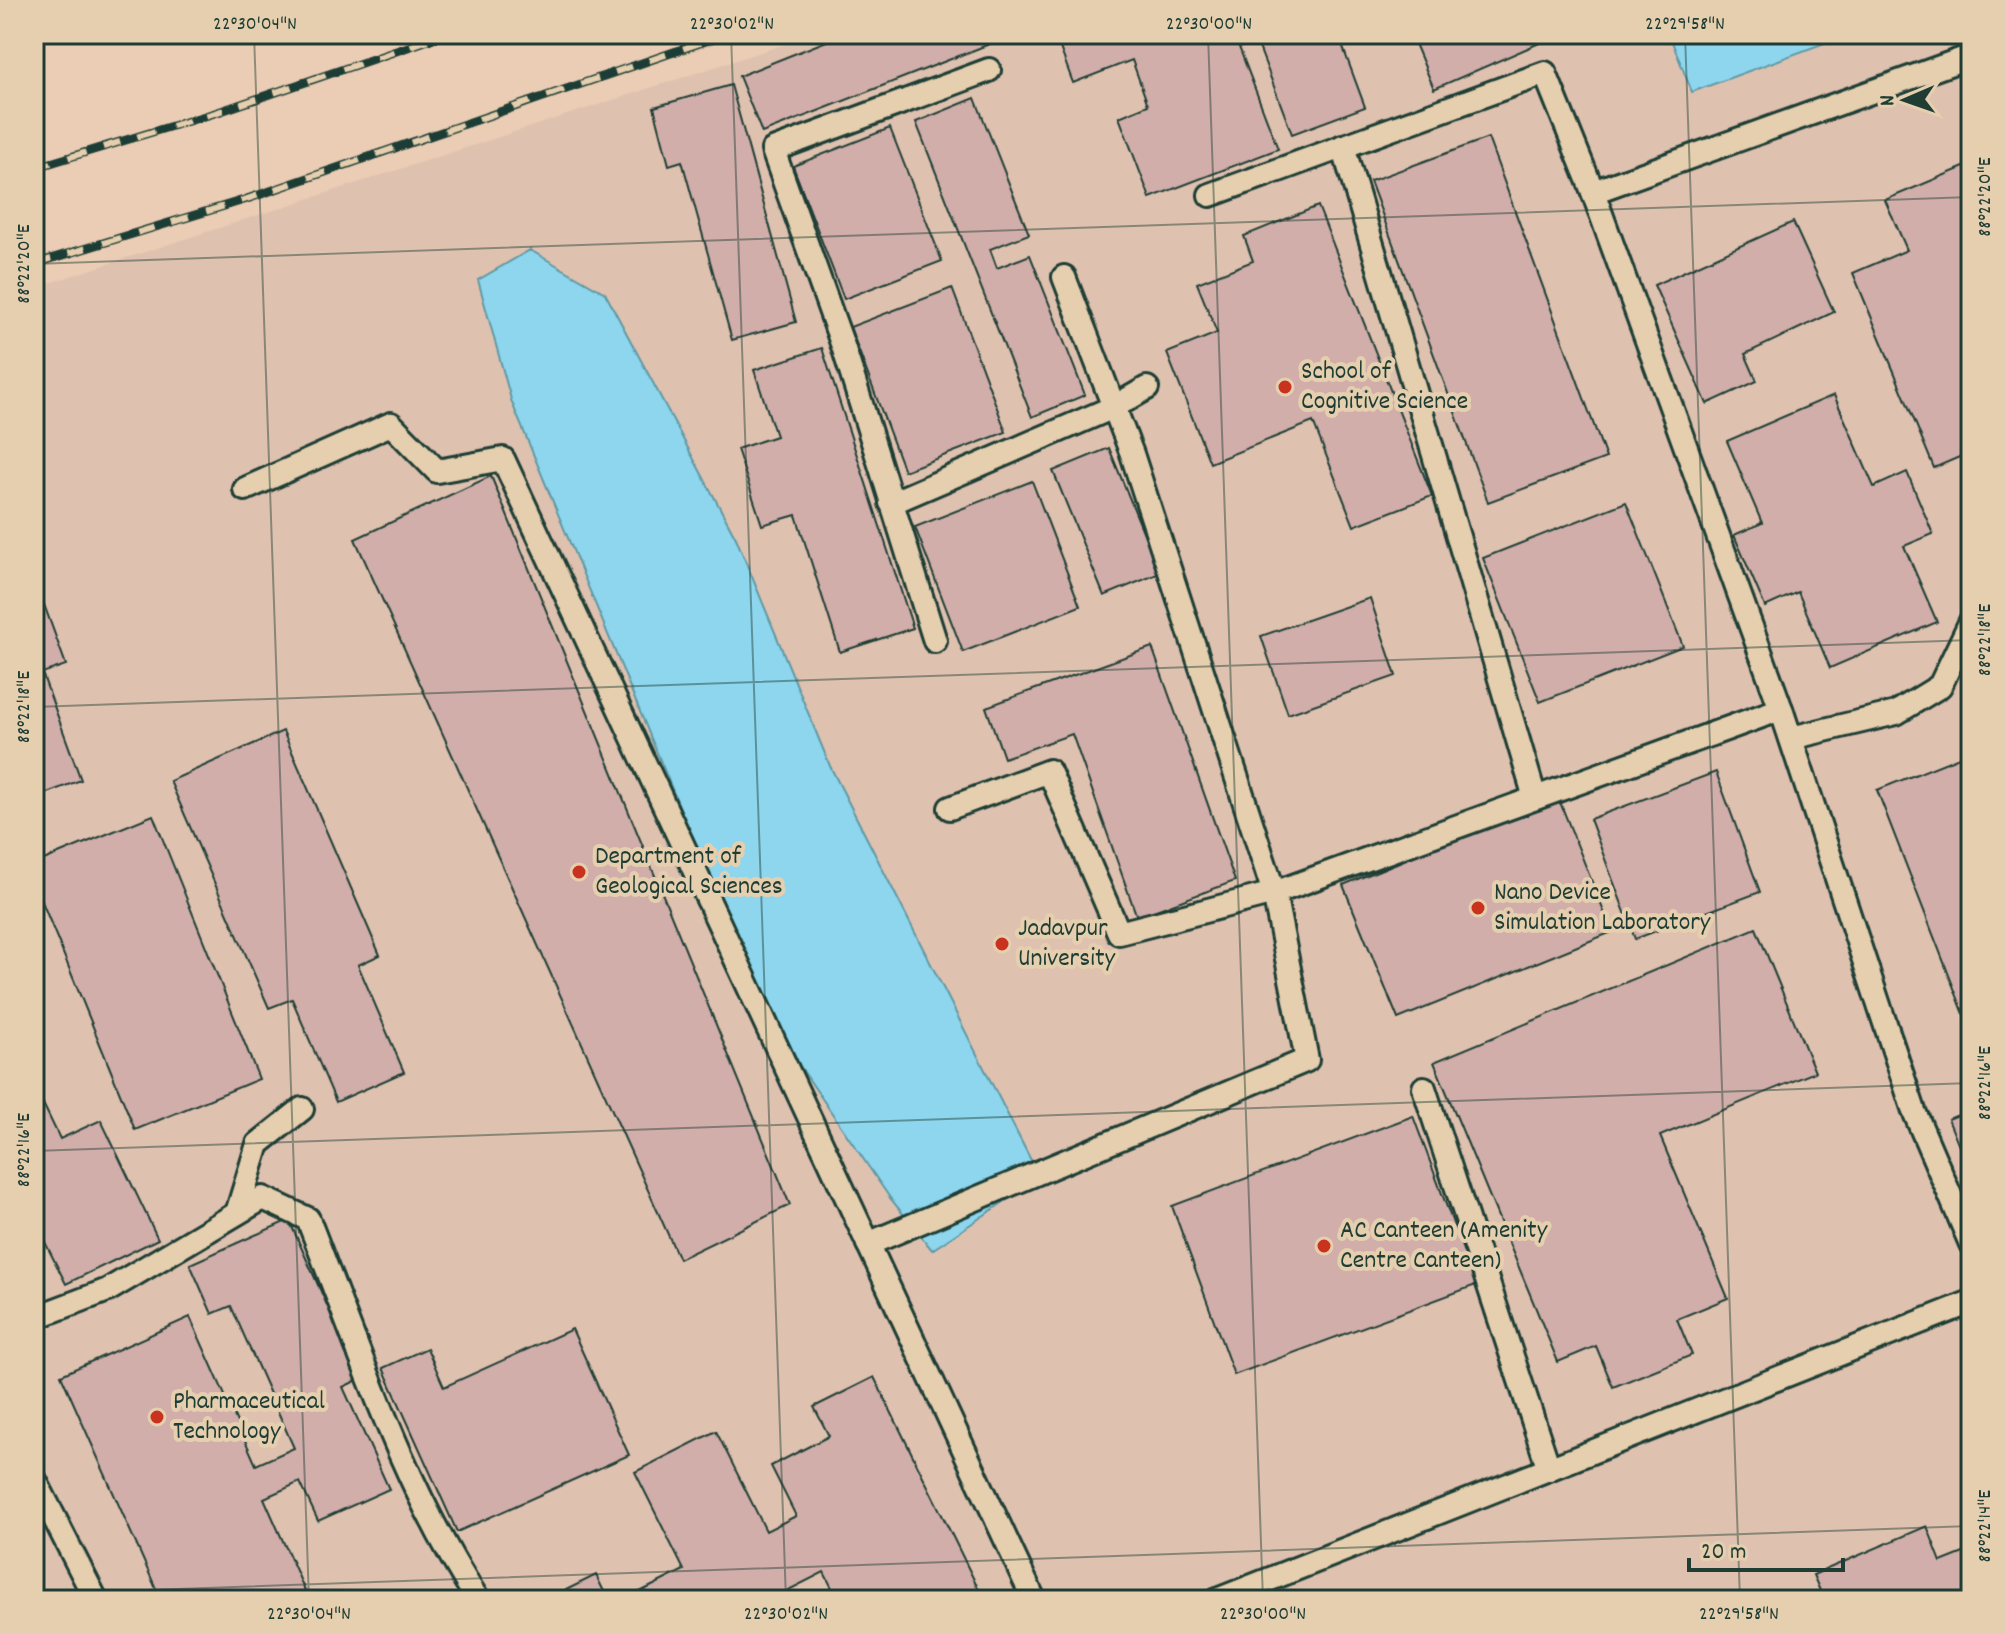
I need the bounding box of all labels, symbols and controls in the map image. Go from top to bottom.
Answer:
text: 22°30'04"N [213,11,297,39]
text: 22°30'02"N [690,11,774,39]
text: 22°30'00"N [1166,11,1252,39]
text: 22°29'58"N [1645,11,1725,39]
north arrow [1865,60,1945,140]
text: N [1873,94,1904,107]
text: 88°22'20"E [1972,157,2000,237]
text: 88°22'20"E [11,224,39,304]
place label: School of Cognitive Science [1301,354,1468,421]
marker: School of Cognitive Science [1276,378,1294,396]
text: 88°22'18"E [1972,604,2000,676]
text: 88°22'18"E [11,671,39,743]
place label: Department of Geological Sciences [595,839,783,906]
marker: Department of Geological Sciences [570,863,588,881]
place label: Nano Device Simulation Laboratory [1494,875,1711,942]
marker: Nano Device Simulation Laboratory [1469,899,1487,917]
place label: Jadavpur University [1018,911,1116,978]
marker: Jadavpur University [993,935,1011,953]
text: 88°22'16"E [1972,1046,2000,1120]
text: 88°22'16"E [11,1113,39,1187]
place label: AC Canteen (Amenity Centre Canteen) [1340,1213,1548,1280]
marker: AC Canteen (Amenity Centre Canteen) [1315,1237,1333,1255]
place label: Pharmaceutical Technology [173,1384,325,1451]
marker: Pharmaceutical Technology [148,1408,166,1426]
text: 88°22'14"E [1972,1490,2000,1562]
scale bar [1689,1522,1843,1572]
text: 20 m [1701,1536,1747,1570]
text: 22°30'04"N [267,1601,351,1629]
text: 22°30'02"N [744,1601,828,1629]
text: 22°30'00"N [1220,1601,1306,1629]
text: 22°29'58"N [1699,1601,1779,1629]

